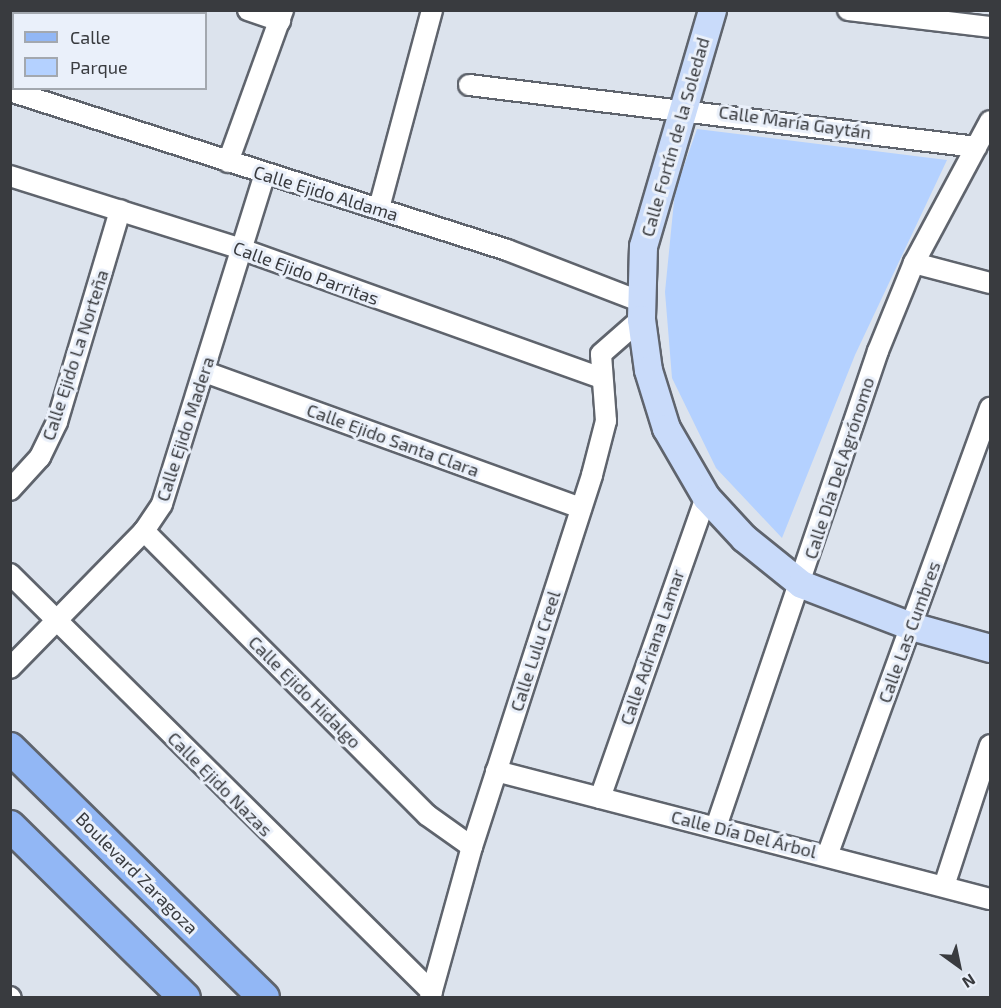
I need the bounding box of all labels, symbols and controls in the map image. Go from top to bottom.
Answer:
legend [12,12,207,90]
text: Calle [70,26,111,48]
street label: Calle Fortín de la Soledad [636,35,714,239]
text: Parque [70,56,128,78]
street label: Calle María Gaytán [717,101,873,143]
street label: Calle Ejido Aldama [251,161,401,225]
street label: Calle Ejido Parritas [230,237,382,309]
street label: Calle Ejido La Norteña [37,267,113,443]
street label: Calle Ejido Madera [151,354,219,504]
street label: Calle Día Del Agrónomo [799,374,879,562]
street label: Calle Ejido Santa Clara [304,399,482,481]
street label: Calle Las Cumbres [873,558,945,706]
street label: Calle Adriana Lamar [615,566,689,728]
street label: Calle Lulu Creel [505,588,565,714]
street label: Calle Ejido Hidalgo [244,631,366,753]
street label: Calle Ejido Nazas [163,727,277,841]
street label: Calle Día Del Árbol [669,805,819,863]
street label: Boulevard Zaragoza [71,807,203,939]
north arrow [929,936,989,996]
text: N [959,970,979,993]

